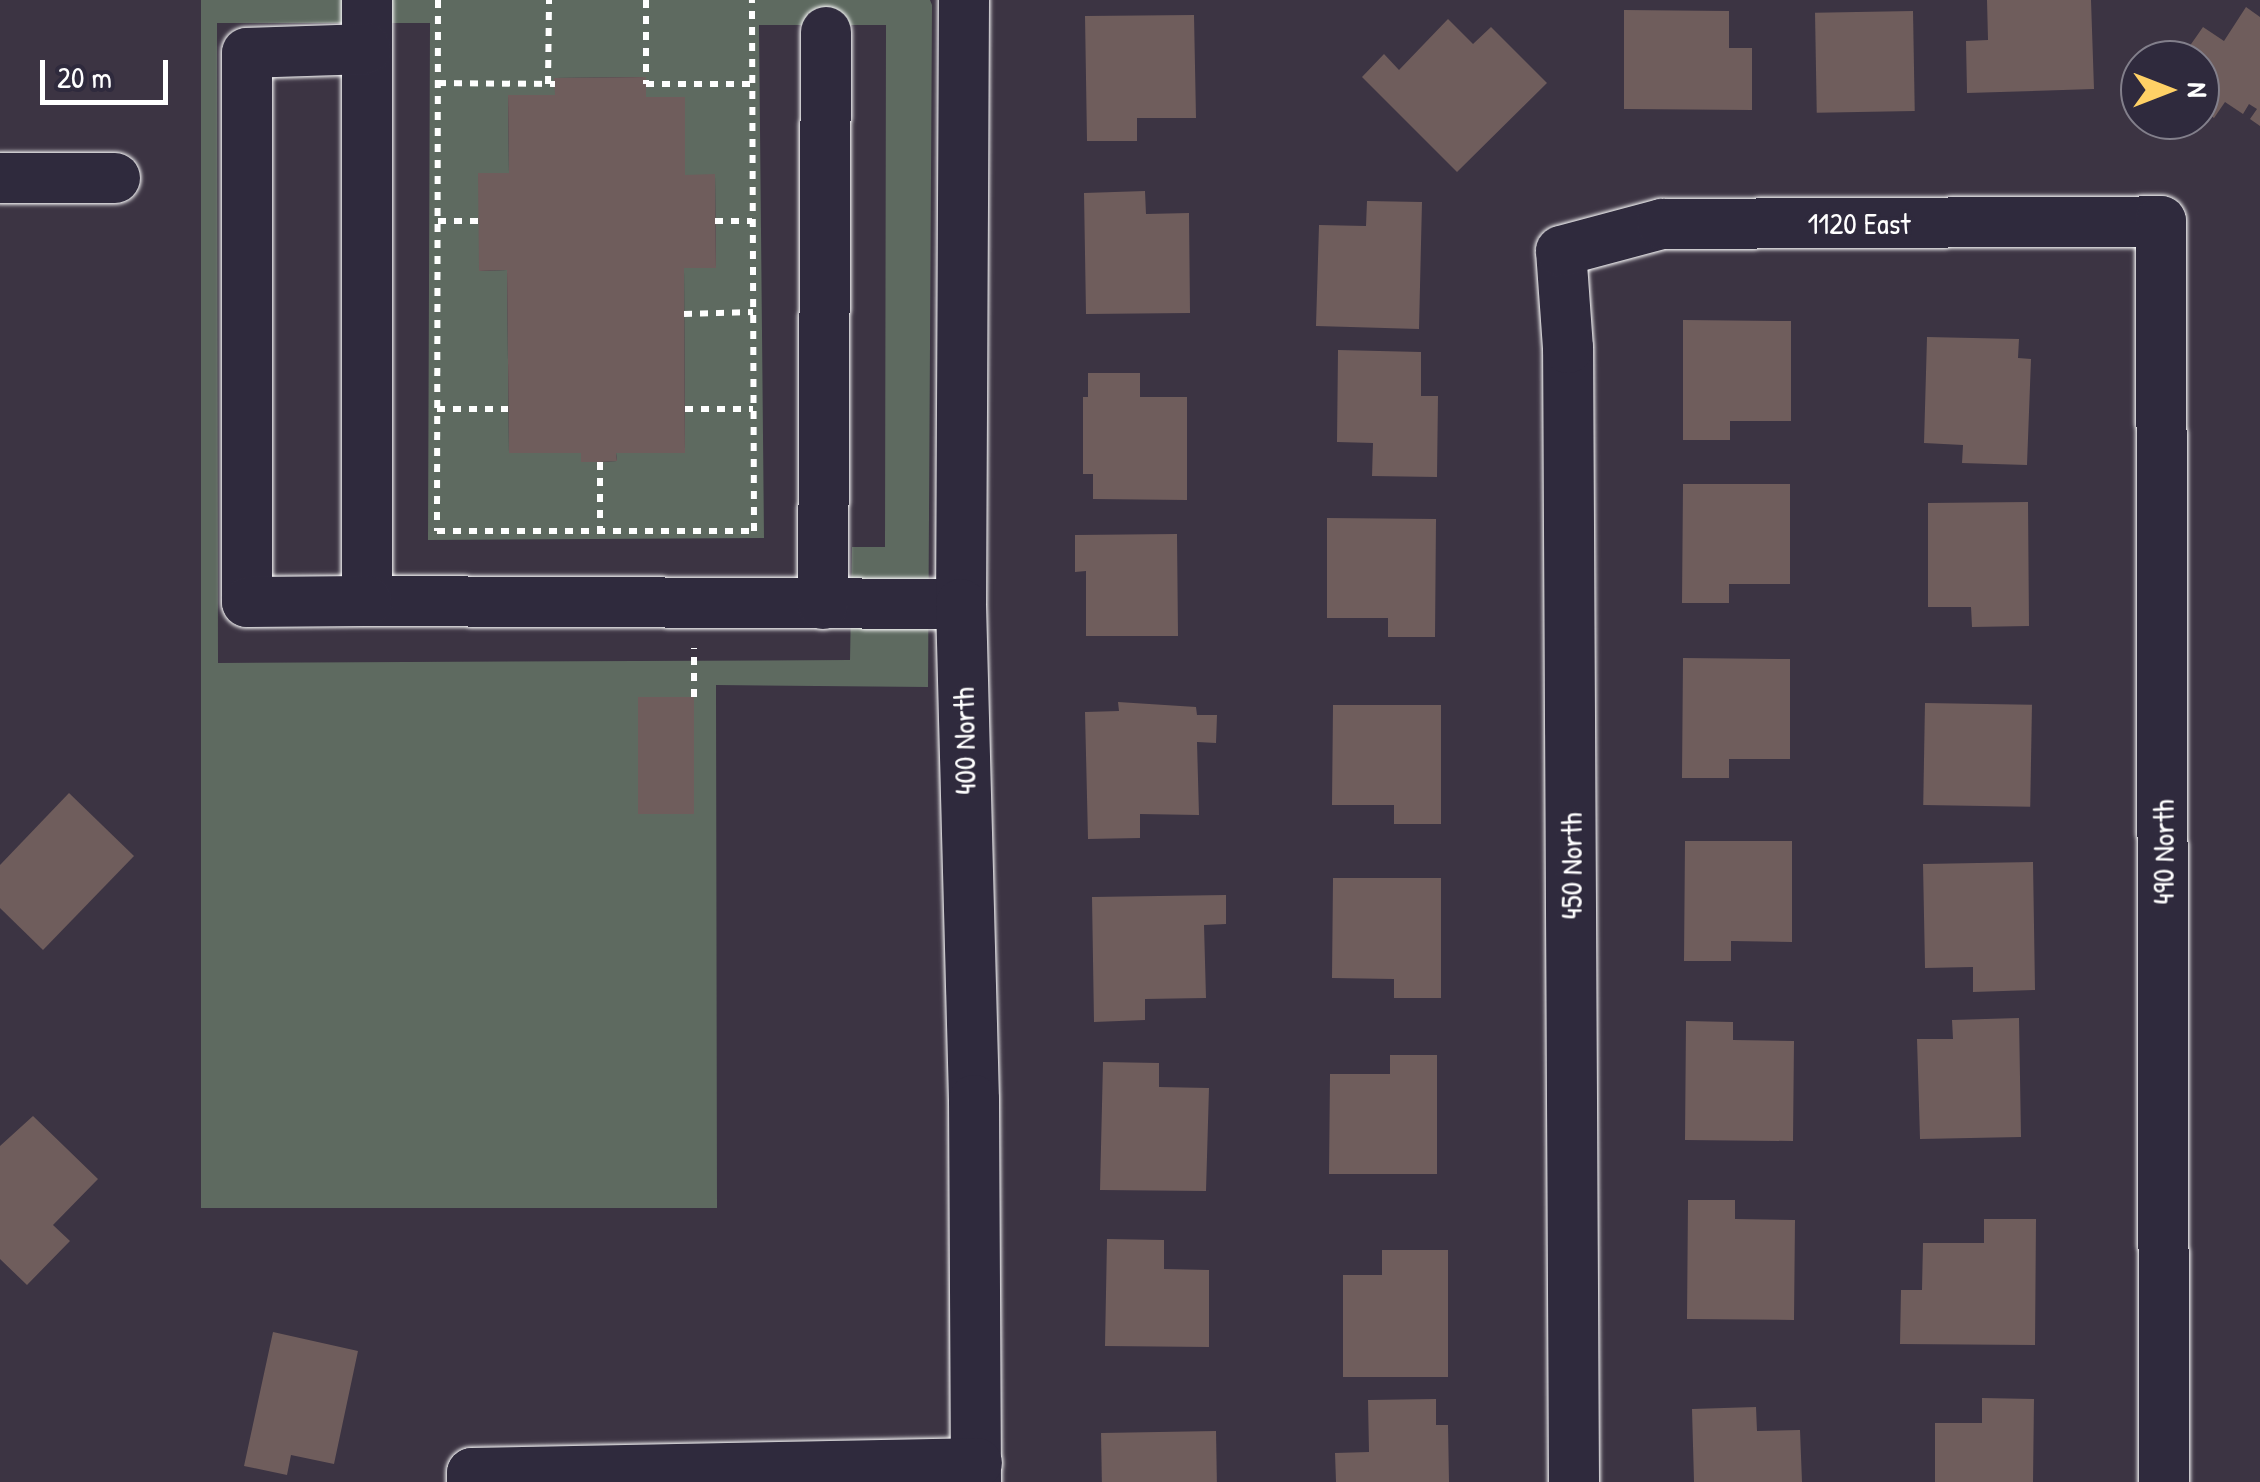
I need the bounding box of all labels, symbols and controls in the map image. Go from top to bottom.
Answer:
scale bar [45,40,172,102]
north arrow [2120,40,2220,140]
text: 20 m [57,57,112,97]
text: N [2179,83,2217,97]
street label: 1120 East [1807,205,1911,241]
street label: 400 North [945,687,983,795]
street label: 490 North [2145,799,2181,905]
street label: 450 North [1553,813,1589,919]

